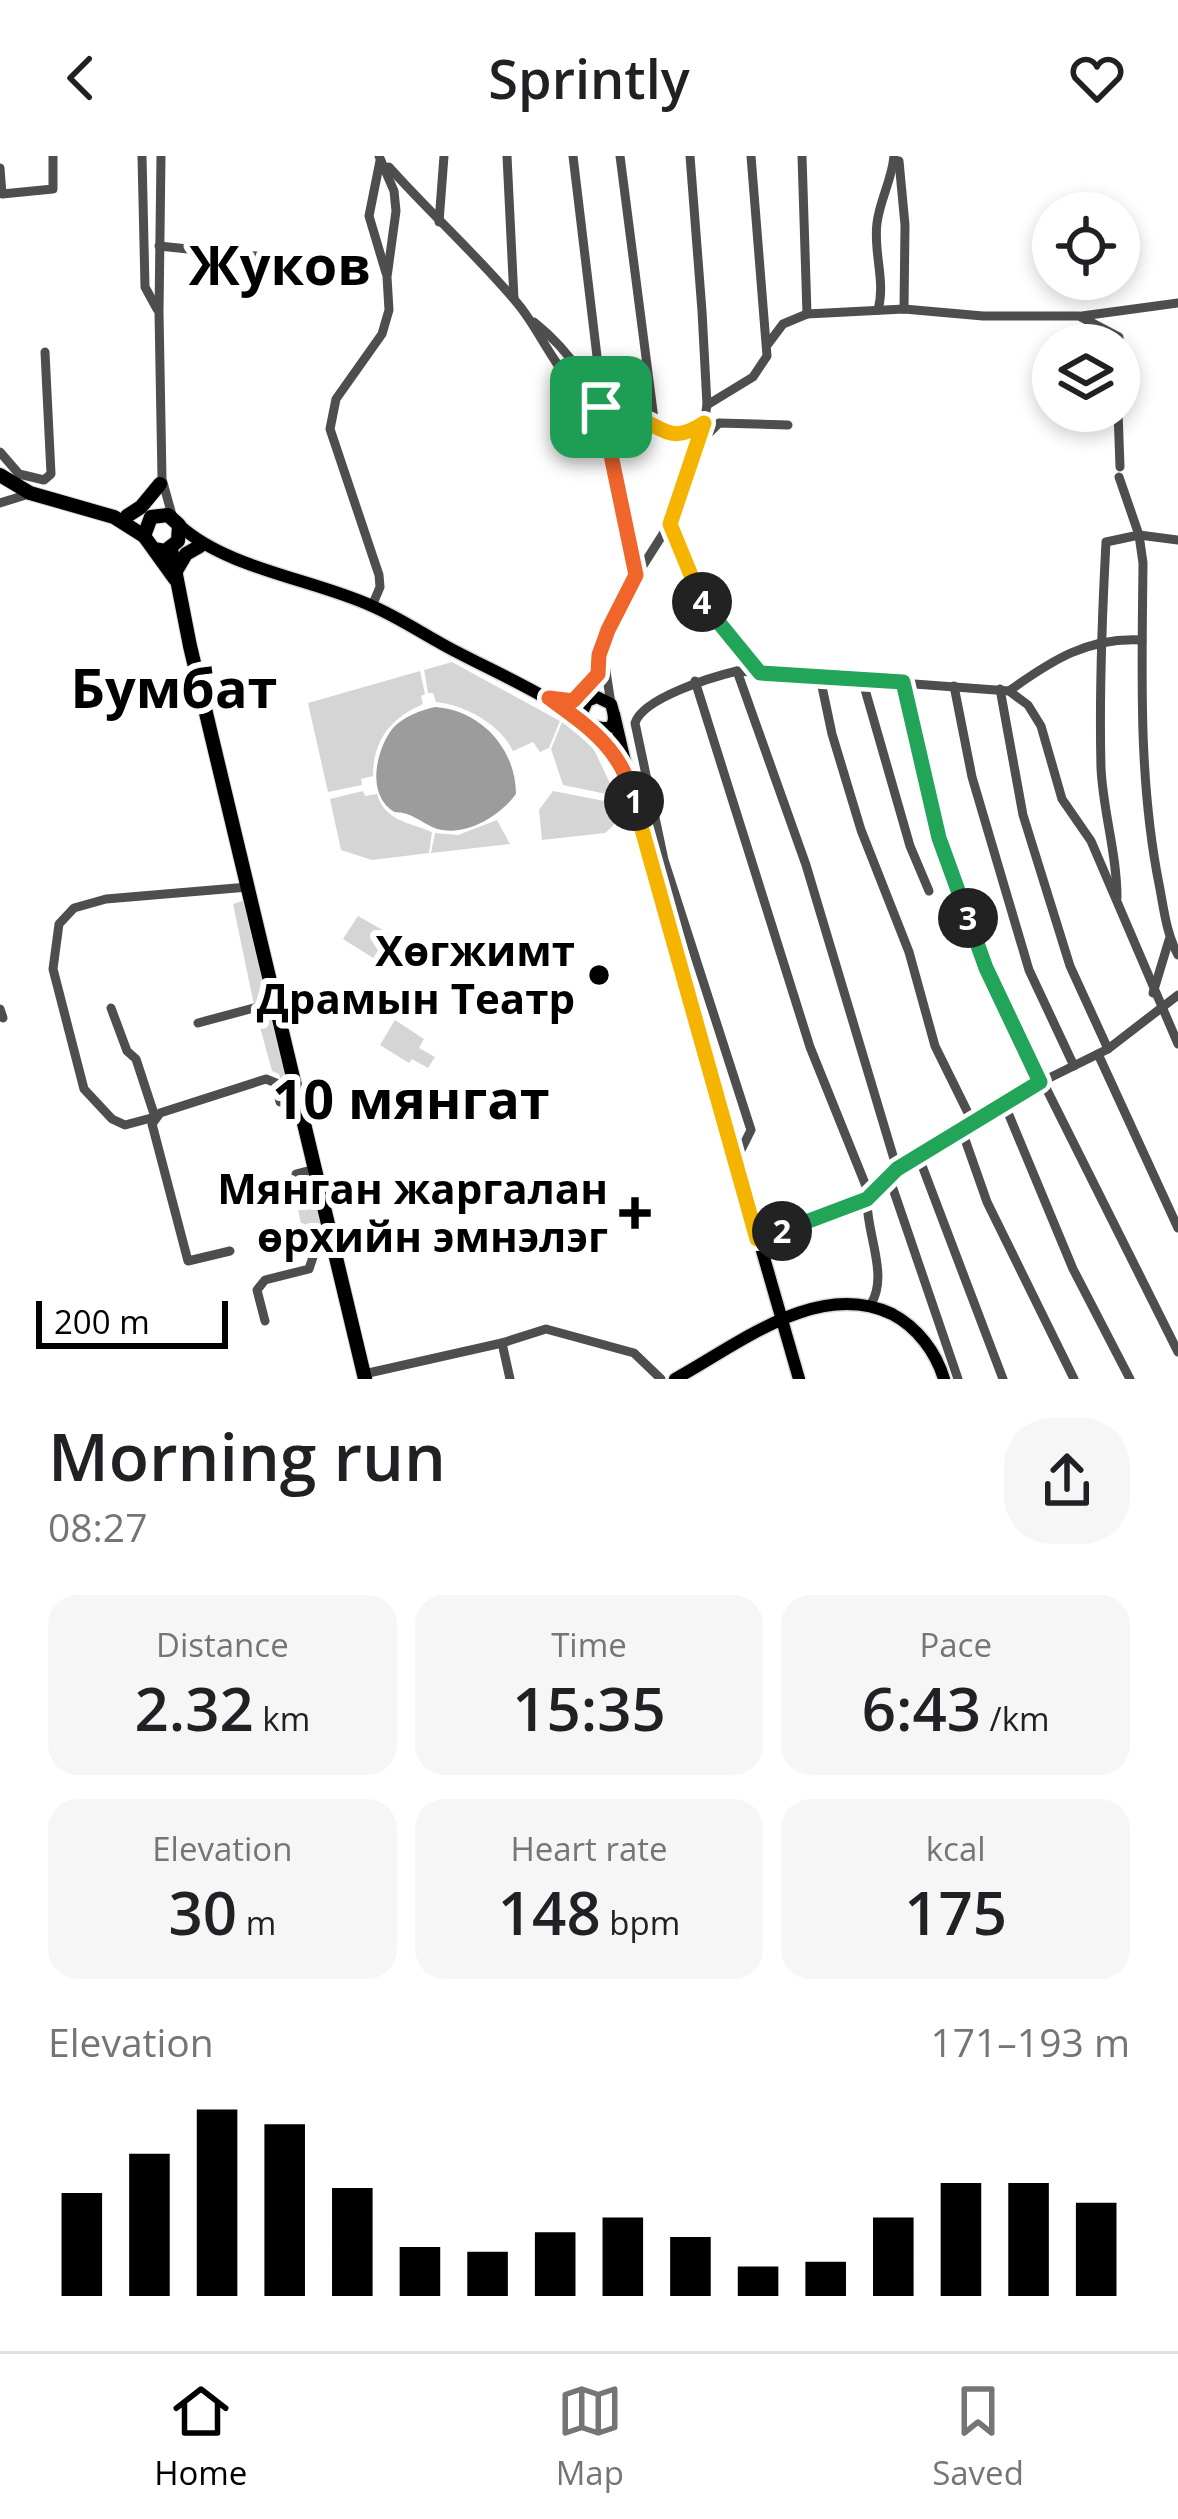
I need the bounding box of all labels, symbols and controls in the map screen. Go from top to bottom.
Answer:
text: Sprintly [488,41,690,115]
icon: back [48,45,114,111]
icon: heart [1064,45,1130,111]
map controls [1032,192,1140,432]
button: locate [1032,192,1140,300]
district label: Жуков [189,227,371,301]
button: layers [1032,324,1140,432]
pin [550,356,652,458]
icon: arrive [568,374,634,440]
pin: 4 [672,572,732,632]
text: 4 [693,579,711,624]
district label: Бумбат [71,650,277,724]
pin: 1 [604,771,664,831]
text: 1 [625,778,643,823]
pin: 3 [938,888,998,948]
text: 3 [959,895,977,940]
place label: Хөгжимт Драмын Театр [257,921,575,1026]
marker: Хөгжимт Драмын Театр [586,962,612,988]
district label: 10 мянгат [272,1061,550,1135]
place label: Мянган жаргалан өрхийн эмнэлэг [217,1159,608,1264]
marker: Мянган жаргалан өрхийн эмнэлэг [619,1197,651,1229]
pin: 2 [752,1201,812,1261]
text: 2 [773,1208,791,1253]
scale bar [36,1295,228,1348]
text: 200 m [54,1299,150,1344]
text: Morning run [48,1410,446,1500]
button: share [1004,1418,1130,1544]
text: 08:27 [48,1500,147,1553]
text: Distance [156,1622,289,1667]
text: Time [551,1622,627,1667]
text: Pace [919,1622,992,1667]
text: 2.32 [134,1667,254,1749]
text: 15:35 [512,1667,666,1749]
text: 6:43 [862,1667,981,1749]
text: km [254,1696,310,1741]
text: /km [981,1696,1050,1741]
text: Elevation [152,1826,292,1871]
text: Heart rate [510,1826,668,1871]
text: kcal [926,1826,986,1871]
text: 30 [168,1871,237,1953]
text: 148 [498,1871,601,1953]
text: 175 [904,1871,1007,1953]
text: m [237,1900,276,1945]
text: bpm [601,1900,680,1945]
text: Elevation [48,2015,214,2068]
text: 171–193 m [930,2015,1130,2068]
tab: Home [154,2378,247,2495]
tab: Map [556,2378,624,2495]
tab: Saved [932,2378,1024,2495]

